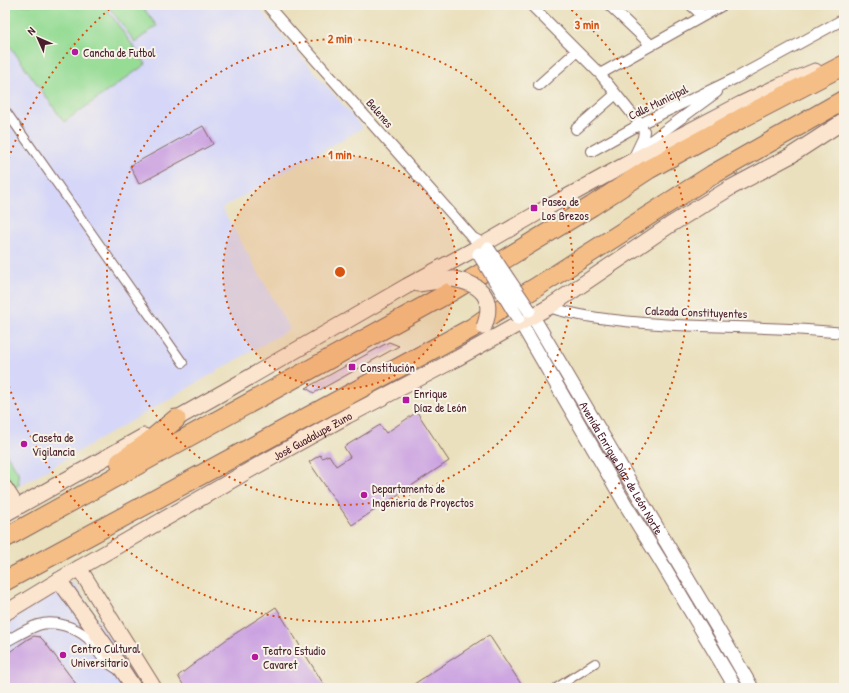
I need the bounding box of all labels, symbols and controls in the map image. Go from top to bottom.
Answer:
text: 3 min [575,16,600,33]
north arrow [18,18,58,58]
text: N [24,24,38,38]
text: 2 min [328,30,353,47]
place label: Cancha de Futbol [83,44,156,61]
marker: Cancha de Futbol [70,47,80,57]
street label: Calle Municipal [625,80,691,124]
street label: Belenes [363,95,398,132]
text: 1 min [328,146,352,163]
place label: Paseo de Los Brezos [542,193,589,224]
marker: Paseo de Los Brezos [529,203,539,213]
centre of rings [333,265,347,279]
street label: Calzada Constituyentes [645,302,748,322]
place label: Constitución [360,359,415,376]
marker: Constitución [347,362,357,372]
place label: Enrique Díaz de León [414,385,467,416]
marker: Enrique Díaz de León [401,395,411,405]
street label: Avenida Enrique Díaz de León Norte [576,398,668,538]
street label: José Guadalupe Zuno [270,406,355,464]
place label: Caseta de Vigilancia [32,429,75,460]
marker: Caseta de Vigilancia [19,439,29,449]
place label: Departamento de Ingenieria de Proyectos [372,480,474,511]
marker: Departamento de Ingenieria de Proyectos [359,490,369,500]
place label: Centro Cultural Universitario [71,640,141,671]
place label: Teatro Estudio Cavaret [263,642,326,673]
marker: Centro Cultural Universitario [58,650,68,660]
marker: Teatro Estudio Cavaret [250,652,260,662]

